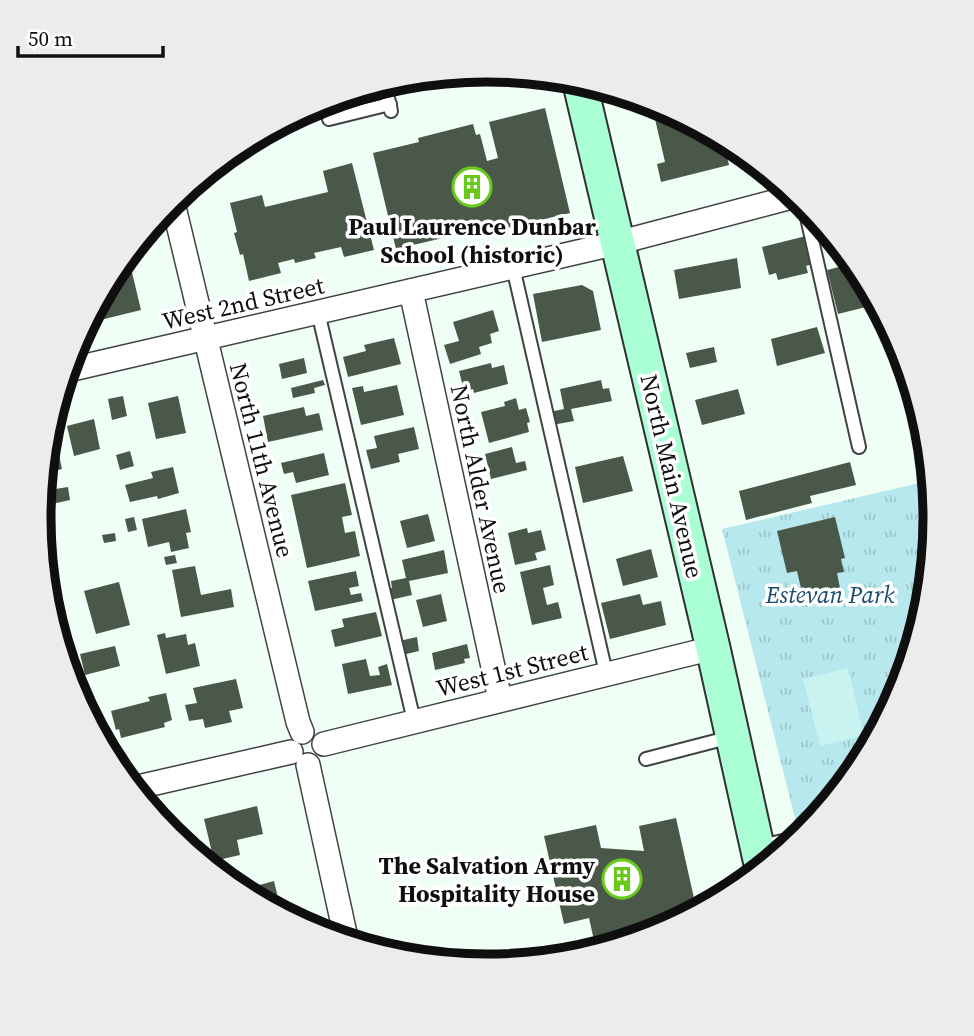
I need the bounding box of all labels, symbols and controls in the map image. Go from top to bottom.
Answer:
scale bar [18,14,163,58]
text: 50 m [28,24,73,53]
building icon: Paul Laurence Dunbar School (historic) [451,166,493,208]
place label: Paul Laurence Dunbar School (historic) [348,210,597,271]
street label: West 2nd Street [159,268,327,338]
street label: North 11th Avenue [222,359,302,561]
street label: North Main Avenue [632,371,712,581]
street label: North Alder Avenue [443,382,519,596]
park label: Estevan Park [764,578,895,611]
street label: West 1st Street [433,635,592,705]
place label: The Salvation Army Hospitality House [378,849,595,910]
building icon: The Salvation Army Hospitality House [601,858,643,900]

